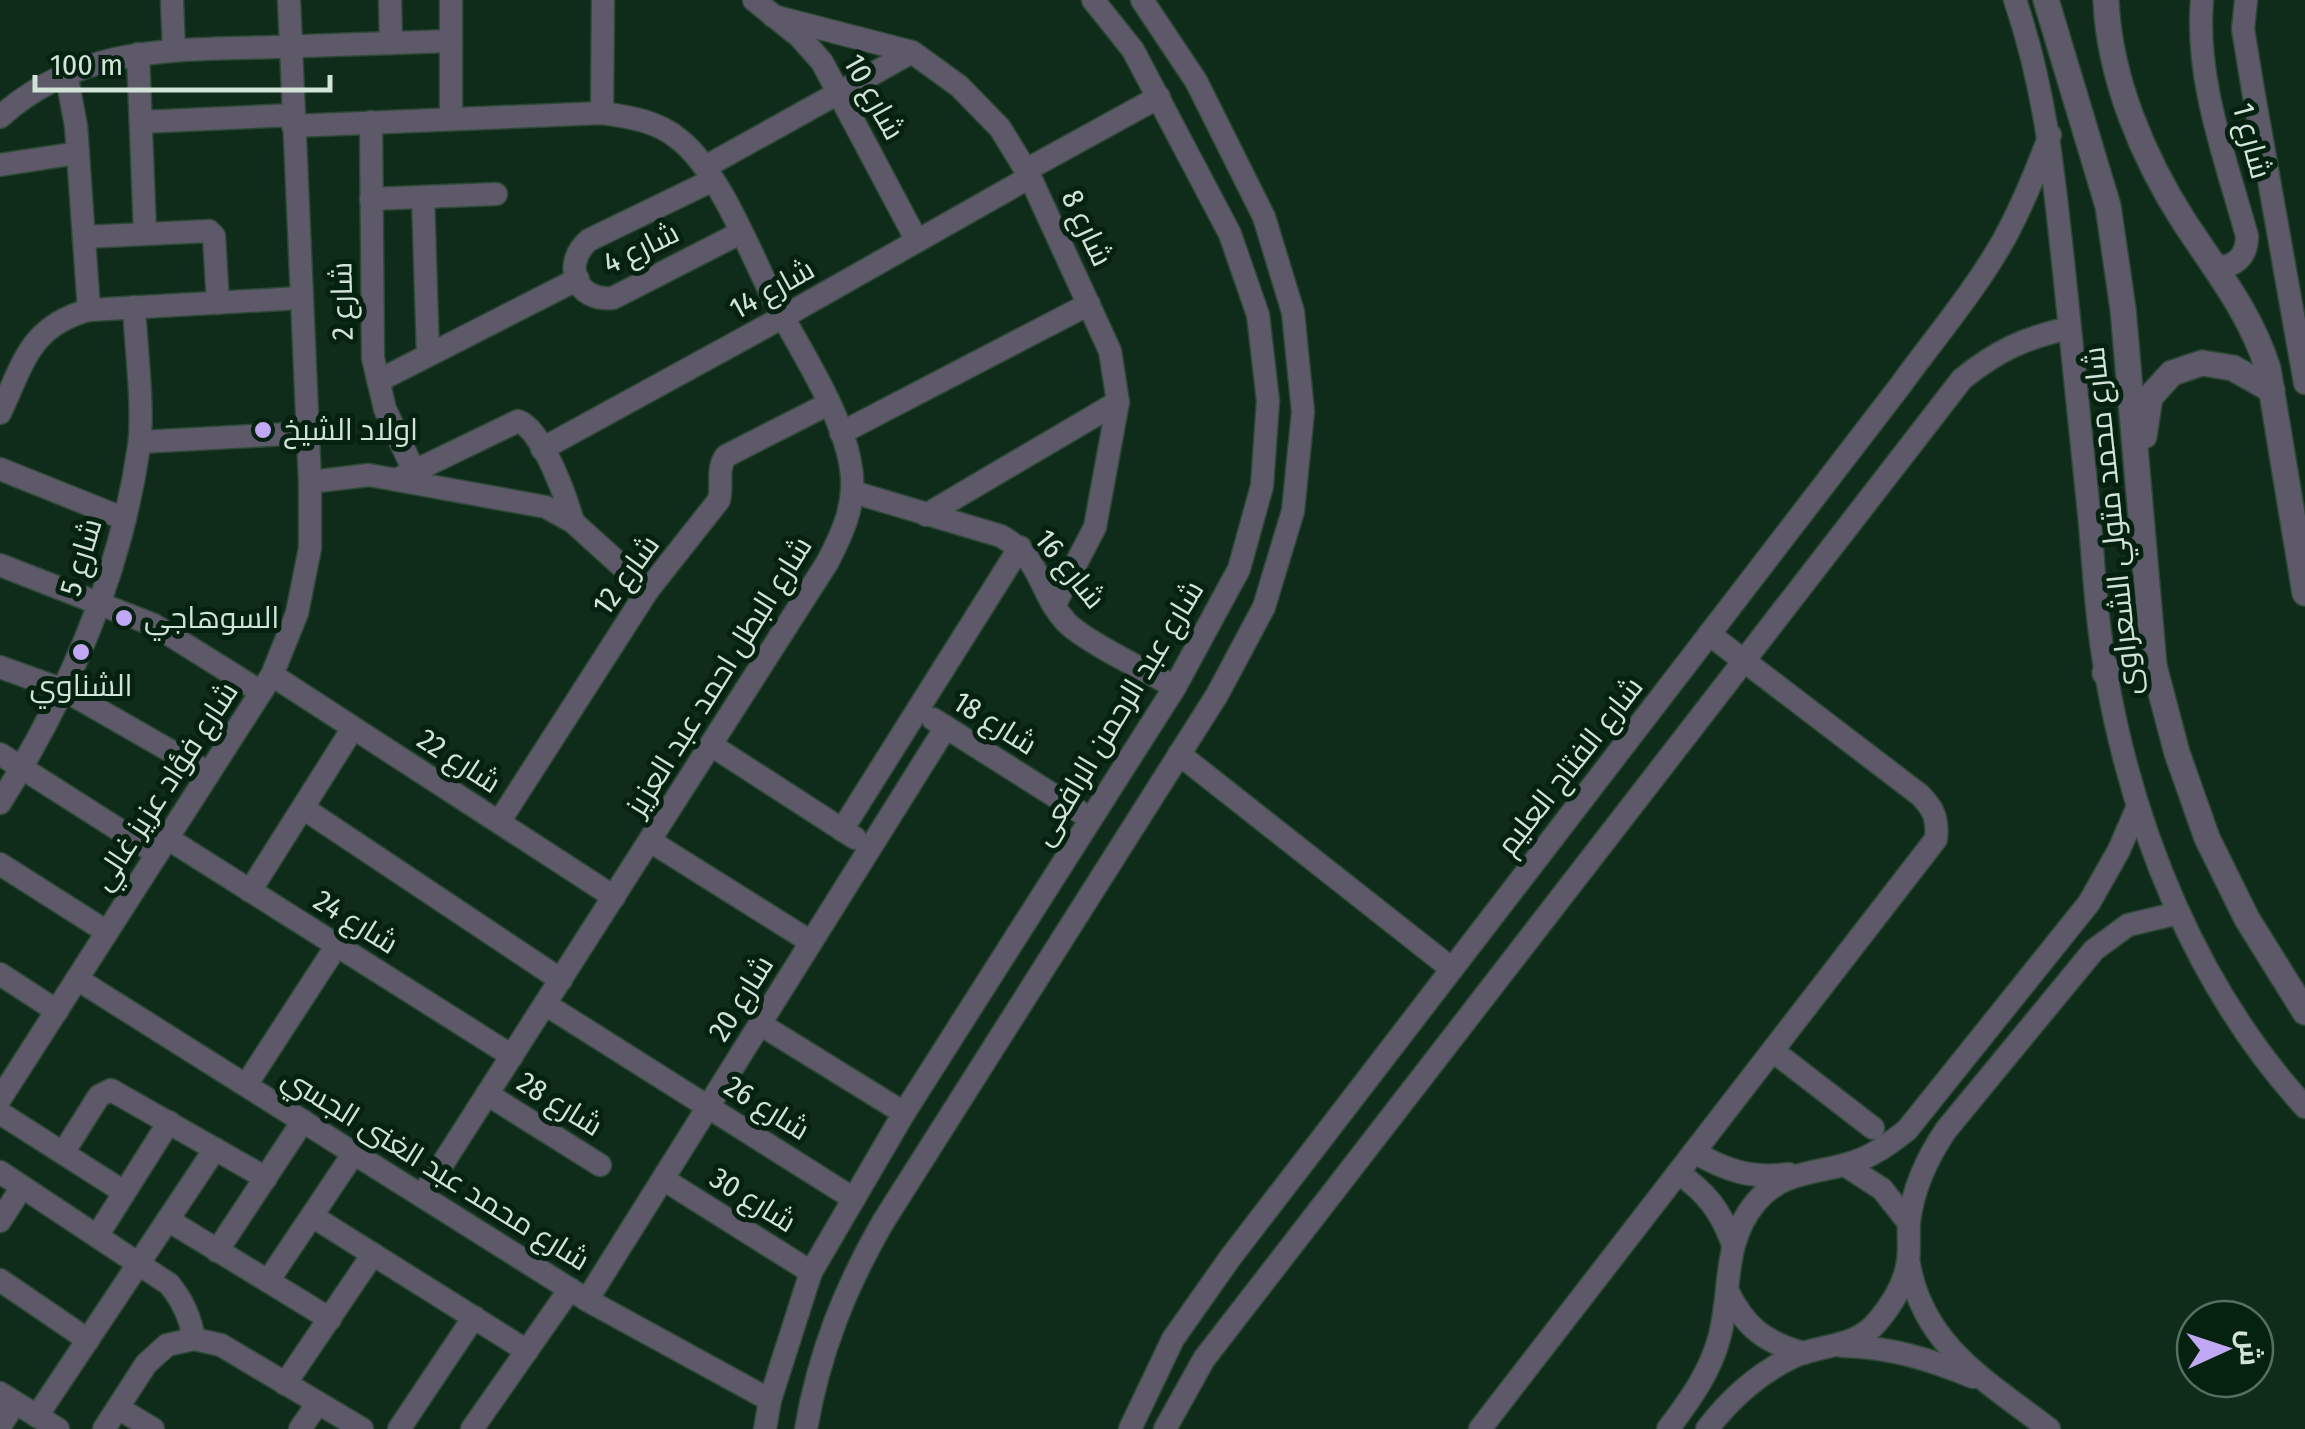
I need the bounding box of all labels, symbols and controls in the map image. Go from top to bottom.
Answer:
scale bar [35,30,330,92]
text: 100 m [50,47,123,83]
street label: شارع 10 [834,48,912,147]
street label: شارع 1 [2223,99,2279,183]
street label: شارع 8 [1052,184,1120,273]
street label: شارع 4 [597,214,686,283]
street label: شارع 14 [723,251,822,329]
street label: شارع 2 [323,261,363,341]
street label: شارع محمد متولي الشعراوى [2076,344,2153,697]
place label: اولاد الشيخ [283,412,418,450]
marker: اولاد الشيخ [252,419,274,441]
street label: شارع 5 [52,514,112,601]
street label: شارع 16 [1026,522,1113,617]
street label: شارع 12 [585,528,669,623]
street label: شارع البطل احمد عبد العزيز [617,530,821,825]
street label: شارع عبد الرحمن الرافعى [1025,574,1213,853]
place label: السوهاجي [144,600,279,641]
marker: السوهاجي [113,607,135,629]
marker: الشناوي [70,641,92,663]
place label: الشناوي [29,668,133,709]
street label: شارع الفتاح العليم [1489,670,1652,863]
street label: شارع فؤاد عزيز غالي [84,675,250,899]
street label: شارع 18 [945,683,1043,764]
street label: شارع 22 [410,721,507,803]
street label: شارع 24 [306,882,405,963]
street label: شارع 20 [701,949,783,1048]
street label: شارع محمد عبد الغنى الجسي [274,1060,596,1282]
street label: شارع 28 [510,1064,609,1146]
street label: شارع 26 [717,1068,816,1150]
street label: شارع 30 [702,1160,803,1242]
north arrow [2175,1299,2275,1399]
text: ش [2232,1329,2267,1367]

